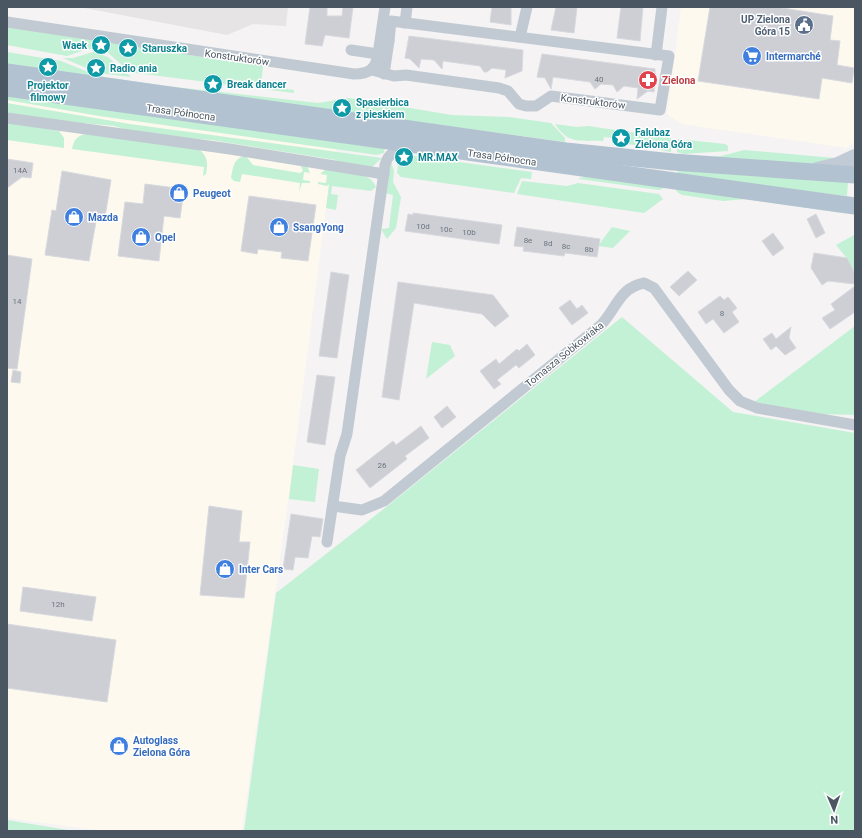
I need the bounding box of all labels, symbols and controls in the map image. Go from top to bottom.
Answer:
place label: UP Zielona Góra 15 [741,14,791,37]
public building icon: UP Zielona Góra 15 [793,14,815,36]
place icon: Waek [90,34,112,56]
place icon: Staruszka [117,37,139,59]
place label: Waek [62,40,88,51]
place label: Staruszka [142,43,188,54]
supermarket icon: Intermarché [741,45,763,67]
street label: Konstruktorów [204,48,270,68]
place label: Intermarché [766,51,821,62]
place icon: Projektor filmowy [37,56,59,78]
place icon: Radio ania [85,57,107,79]
place label: Radio ania [110,63,158,74]
pharmacy icon: Zielona [637,69,659,91]
place icon: Break dancer [202,73,224,95]
house number: 40 [595,75,604,84]
place label: Zielona [662,75,696,86]
place label: Break dancer [227,79,287,90]
place label: Projektor filmowy [27,80,69,103]
street label: Konstruktorów [560,92,626,111]
place icon: Spasierbica z pieskiem [331,97,353,119]
place label: Spasierbica z pieskiem [356,97,409,120]
street label: Trasa Północna [146,102,216,123]
place icon: Falubaz Zielona Góra [610,127,632,149]
place label: Falubaz Zielona Góra [635,127,693,150]
place icon: MR.MAX [393,146,415,168]
street label: Trasa Północna [467,147,537,168]
place label: MR.MAX [418,152,459,163]
house number: 14A [13,166,28,175]
shop icon: Peugeot [168,182,190,204]
place label: Peugeot [193,188,231,199]
shop icon: Mazda [63,206,85,228]
place label: Mazda [88,212,119,223]
shop icon: SsangYong [268,216,290,238]
place label: SsangYong [293,222,344,233]
house number: 10d [416,222,430,231]
house number: 10c [439,225,453,234]
shop icon: Opel [130,226,152,248]
house number: 10b [462,228,476,237]
place label: Opel [155,232,176,243]
house number: 8e [524,236,532,245]
house number: 8d [543,239,553,248]
house number: 8c [562,242,570,251]
house number: 8b [585,245,594,254]
house number: 14 [13,297,22,306]
house number: 8 [720,309,725,318]
street label: Tomasza Sobkowiaka [523,319,606,389]
house number: 26 [378,461,387,470]
shop icon: Inter Cars [214,558,236,580]
place label: Inter Cars [239,564,283,575]
house number: 12h [51,600,65,609]
shop icon: Autoglass Zielona Góra [108,735,130,757]
place label: Autoglass Zielona Góra [133,735,191,758]
north arrow [814,790,854,830]
text: N [830,813,838,826]

